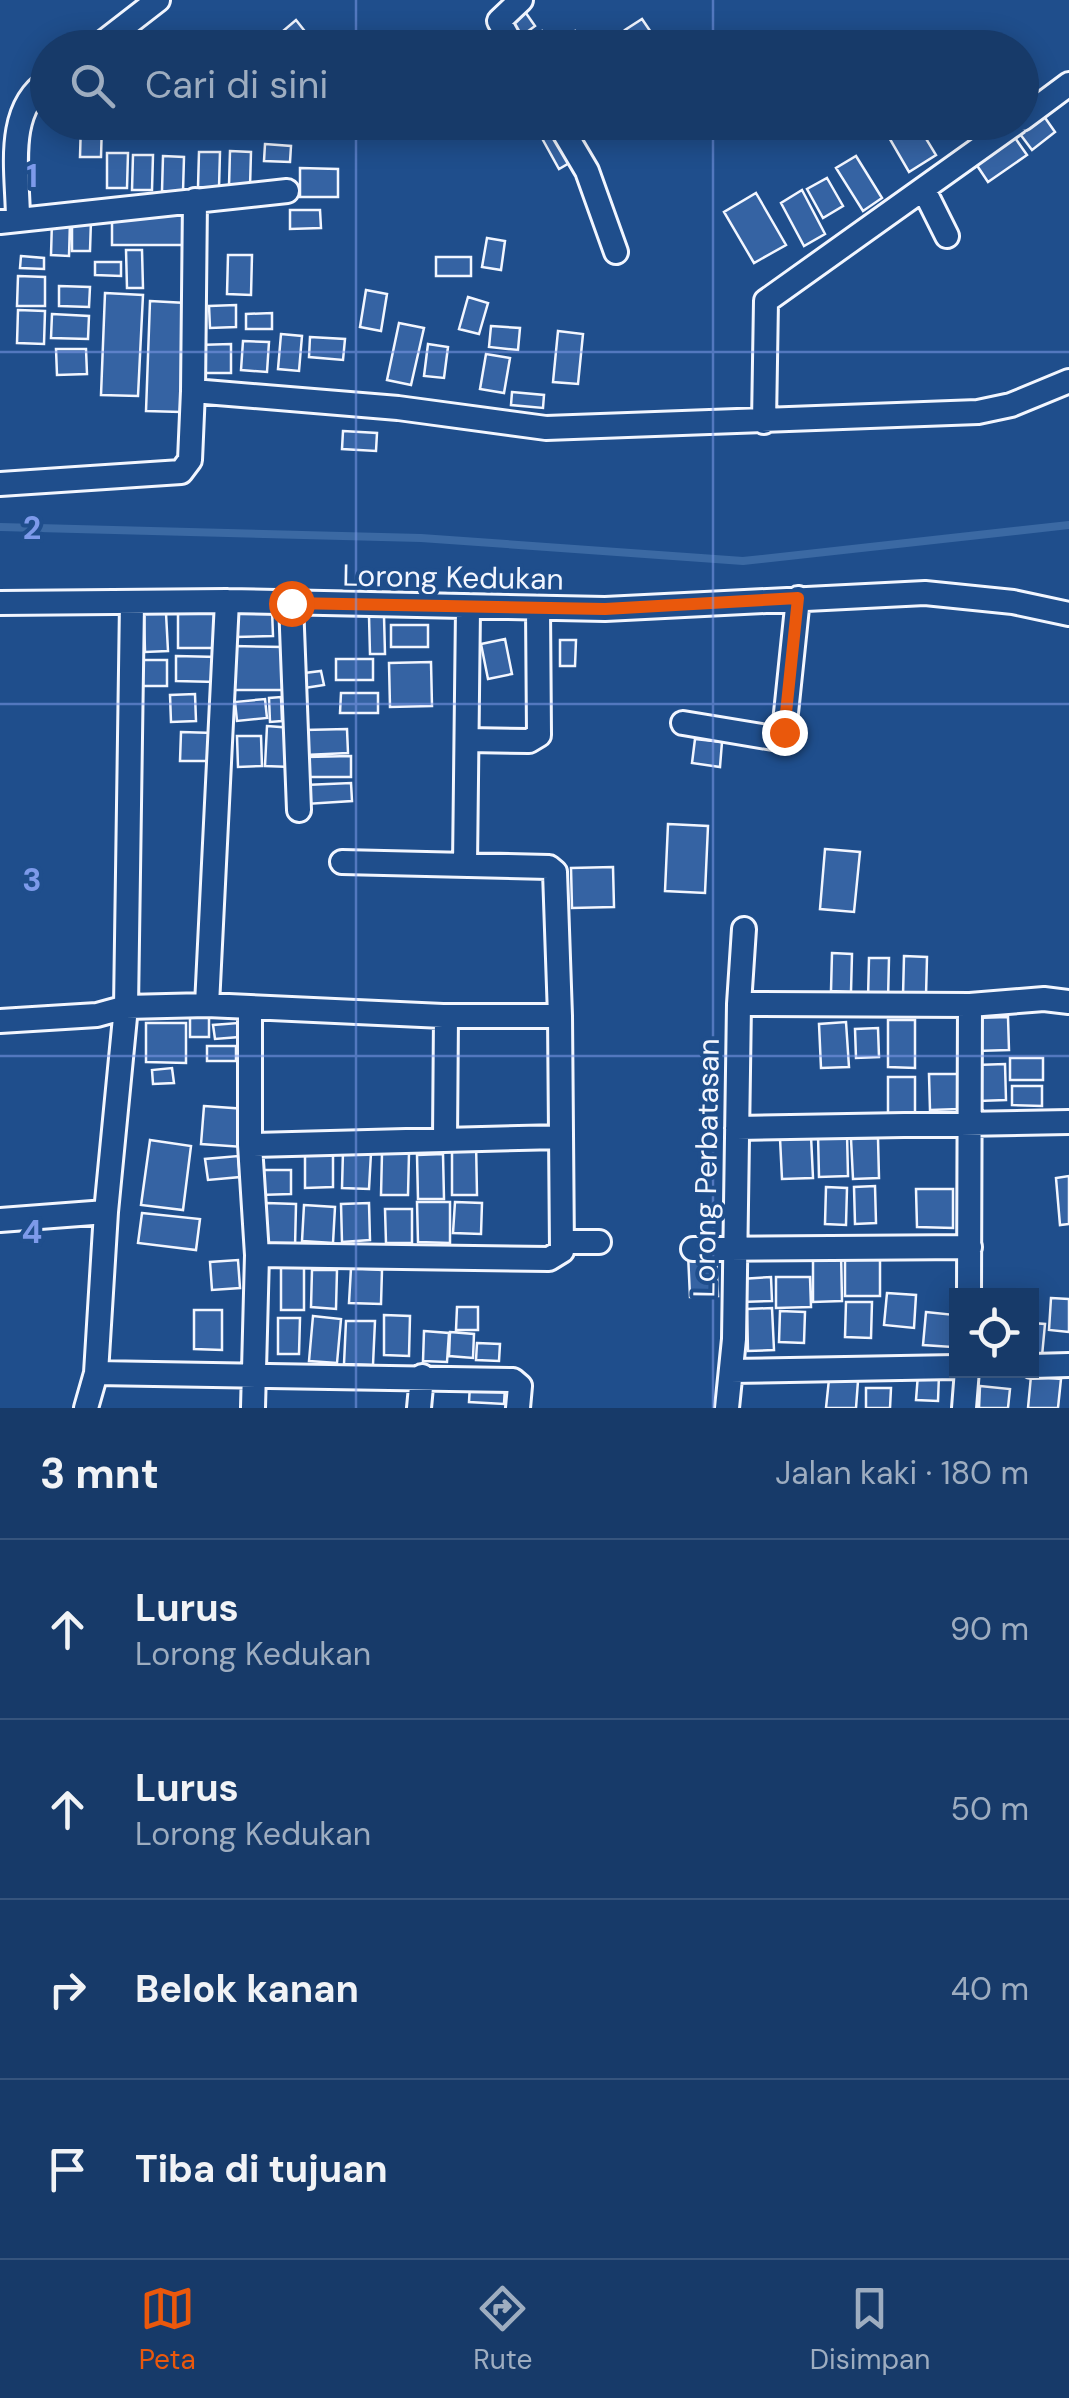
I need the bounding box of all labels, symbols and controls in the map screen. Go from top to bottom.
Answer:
search box [30,30,1039,140]
icon: search [65,58,120,113]
text: Cari di sini [145,60,328,110]
text: 1 [26,155,38,197]
text: 2 [23,507,41,549]
street label: Lorong Kedukan [342,556,564,598]
route start [269,581,315,627]
route end [762,710,808,756]
text: 3 [22,859,42,901]
street label: Lorong Perbatasan [684,1038,728,1298]
text: 4 [22,1211,42,1253]
map controls [949,1288,1039,1378]
button: locate [949,1288,1039,1378]
text: 3 mnt [40,1446,159,1501]
text: Jalan kaki · 180 m [775,1452,1029,1494]
text: Lurus [135,1583,239,1633]
icon: ahead [40,1602,95,1657]
text: 90 m [950,1608,1029,1650]
text: Lorong Kedukan [135,1633,371,1675]
text: Lurus [135,1763,239,1813]
icon: ahead [40,1782,95,1837]
text: 50 m [951,1788,1029,1830]
text: Lorong Kedukan [135,1813,371,1855]
icon: right [40,1962,95,2017]
text: Belok kanan [135,1964,359,2014]
text: 40 m [951,1968,1029,2010]
icon: arrive [40,2142,95,2197]
text: Tiba di tujuan [135,2144,388,2194]
tab: Peta [139,2281,196,2378]
tab: Rute [473,2281,532,2378]
tab: Disimpan [810,2281,930,2378]

